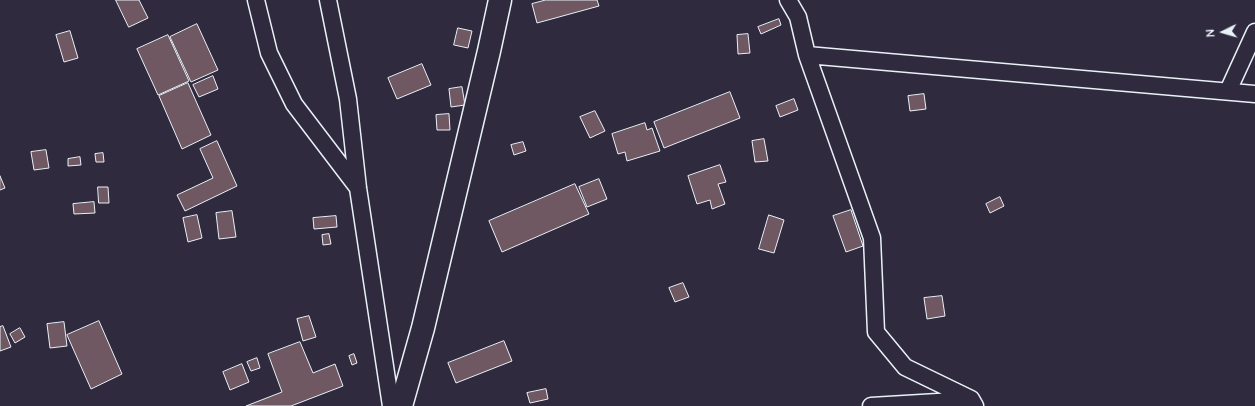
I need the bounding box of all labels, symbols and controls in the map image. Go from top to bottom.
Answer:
north arrow [1203,12,1243,52]
text: N [1203,29,1218,37]

